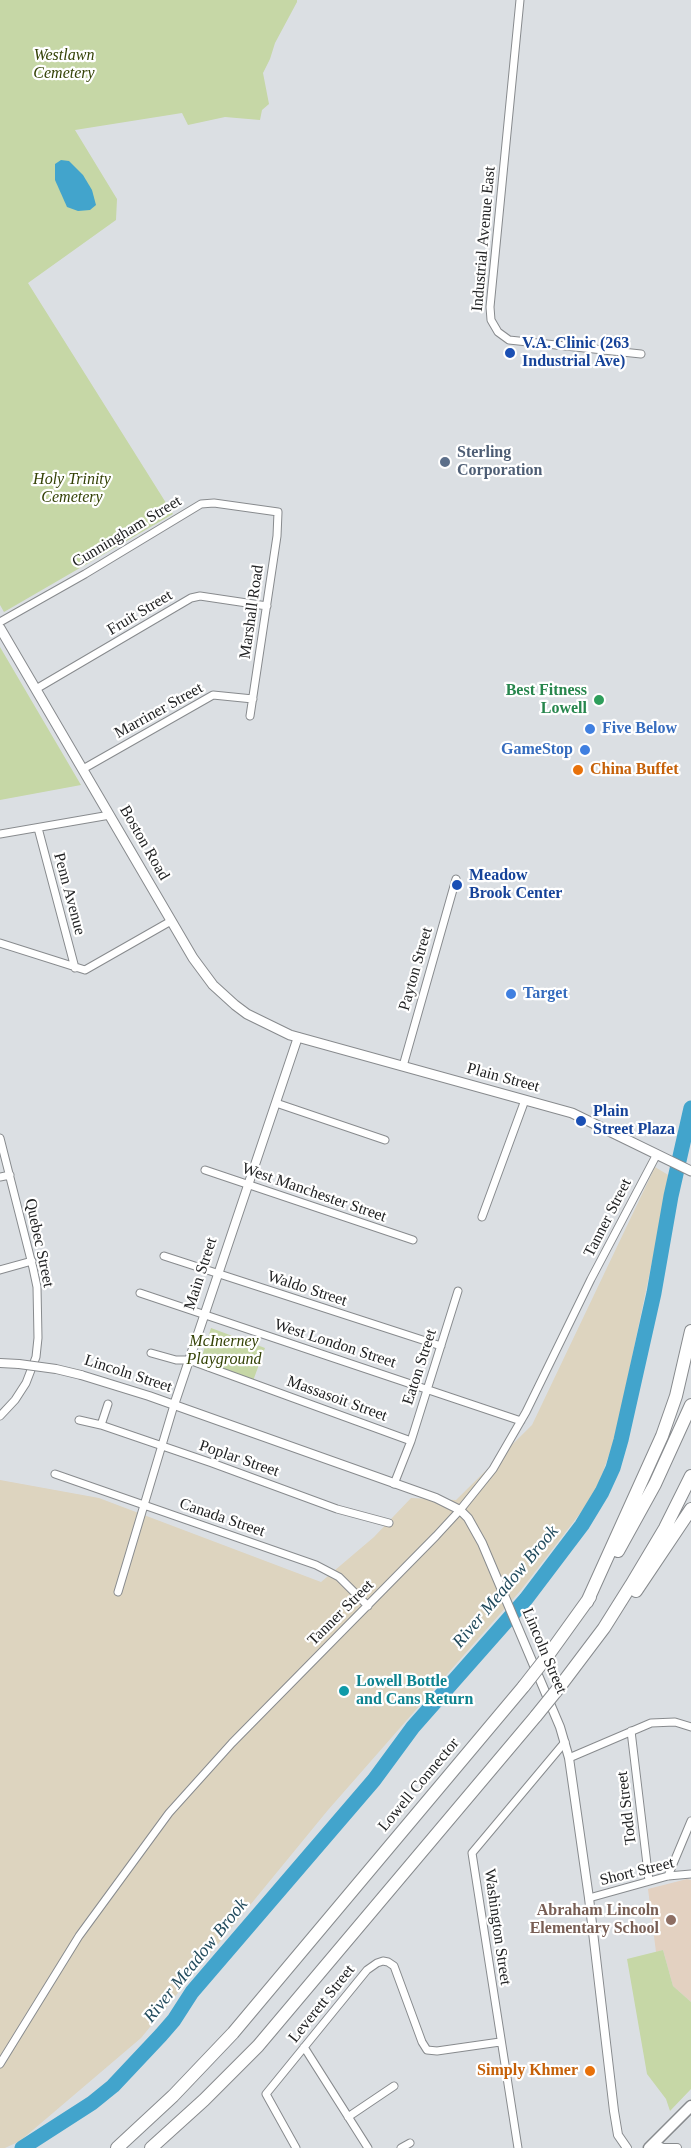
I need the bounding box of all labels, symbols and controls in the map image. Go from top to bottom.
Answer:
park label: Westlawn Cemetery [33,46,95,84]
street label: Industrial Avenue East [468,166,500,312]
place label: V.A. Clinic (263 Industrial Ave) [522,334,629,372]
marker: V.A. Clinic (263 Industrial Ave) [503,346,517,360]
place label: Sterling Corporation [457,443,542,481]
marker: Sterling Corporation [438,455,452,469]
park label: Holy Trinity Cemetery [33,470,111,508]
street label: Cunningham Street [69,492,185,572]
street label: Marshall Road [236,564,268,660]
street label: Fruit Street [104,586,176,640]
street label: Marriner Street [111,679,207,743]
place label: Best Fitness Lowell [506,681,587,719]
marker: Best Fitness Lowell [592,693,606,707]
place label: Five Below [602,719,677,739]
marker: Five Below [583,722,597,736]
place label: GameStop [501,740,573,760]
marker: GameStop [578,743,592,757]
place label: China Buffet [590,760,678,780]
marker: China Buffet [571,763,585,777]
street label: Boston Road [115,802,173,884]
street label: Penn Avenue [49,851,89,937]
place label: Meadow Brook Center [469,866,562,904]
marker: Meadow Brook Center [450,878,464,892]
street label: Payton Street [395,925,437,1013]
place label: Target [523,984,568,1004]
marker: Target [504,987,518,1001]
street label: Plain Street [465,1059,541,1097]
place label: Plain Street Plaza [593,1102,675,1140]
marker: Plain Street Plaza [574,1114,588,1128]
street label: West Manchester Street [239,1159,389,1227]
street label: Tanner Street [580,1176,636,1260]
street label: Quebec Street [20,1197,58,1289]
street label: Main Street [180,1235,222,1313]
street label: Waldo Street [265,1267,349,1311]
street label: West London Street [272,1315,398,1373]
street label: Eaton Street [399,1327,441,1407]
park label: McInerney Playground [187,1332,261,1370]
street label: Lincoln Street [82,1351,174,1397]
street label: Massasoit Street [284,1372,390,1426]
street label: Poplar Street [197,1436,281,1482]
street label: Canada Street [177,1494,267,1542]
water label: River Meadow Brook [448,1521,564,1653]
street label: Tanner Street [304,1576,378,1650]
street label: Lincoln Street [517,1605,571,1697]
place label: Lowell Bottle and Cans Return [356,1672,473,1710]
marker: Lowell Bottle and Cans Return [337,1684,351,1698]
street label: Lowell Connector [374,1734,464,1836]
street label: Todd Street [613,1770,641,1846]
street label: Short Street [598,1853,676,1891]
street label: Washington Street [479,1868,515,1986]
water label: River Meadow Brook [139,1895,253,2027]
place label: Abraham Lincoln Elementary School [530,1901,659,1939]
marker: Abraham Lincoln Elementary School [664,1913,678,1927]
street label: Leverett Street [285,1961,359,2047]
place label: Simply Khmer [477,2061,578,2081]
marker: Simply Khmer [583,2064,597,2078]

